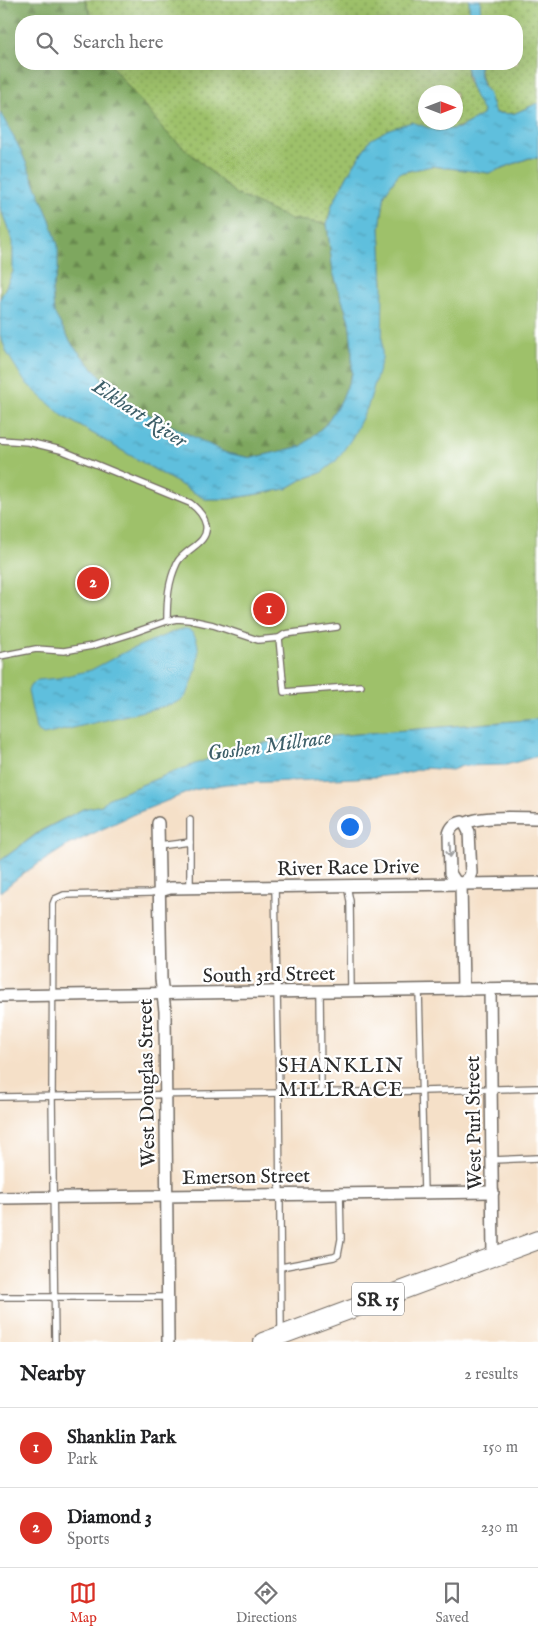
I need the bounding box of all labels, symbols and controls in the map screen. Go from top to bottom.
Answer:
search box [15,15,523,70]
icon: search [33,29,61,57]
text: Search here [73,31,164,55]
north arrow [418,85,463,130]
water label: Elkhart River [86,373,192,455]
pin: 2 [77,564,109,602]
pin: 1 [253,590,285,628]
water label: Goshen Millrace [206,724,333,769]
your location [337,814,363,840]
one-way arrow [445,842,454,858]
street label: River Race Drive [277,855,419,882]
street label: South 3rd Street [202,962,336,989]
street label: West Douglas Street [134,998,161,1168]
district label: SHANKLIN MILLRACE [278,1053,404,1104]
street label: West Purl Street [461,1055,488,1190]
street label: Emerson Street [182,1164,310,1191]
road number: SR 15 [352,1282,404,1316]
text: Nearby [20,1361,85,1388]
text: 2 results [464,1365,518,1385]
text: Shanklin Park [67,1426,176,1450]
text: 1 [33,1438,39,1458]
text: 150 m [483,1438,518,1458]
text: Park [67,1450,97,1470]
text: Diamond 3 [67,1506,152,1530]
text: 2 [32,1518,40,1538]
text: 230 m [481,1518,518,1538]
text: Sports [67,1530,109,1550]
tab: Map [69,1579,97,1627]
tab: Directions [236,1579,297,1627]
tab: Saved [436,1579,469,1627]

